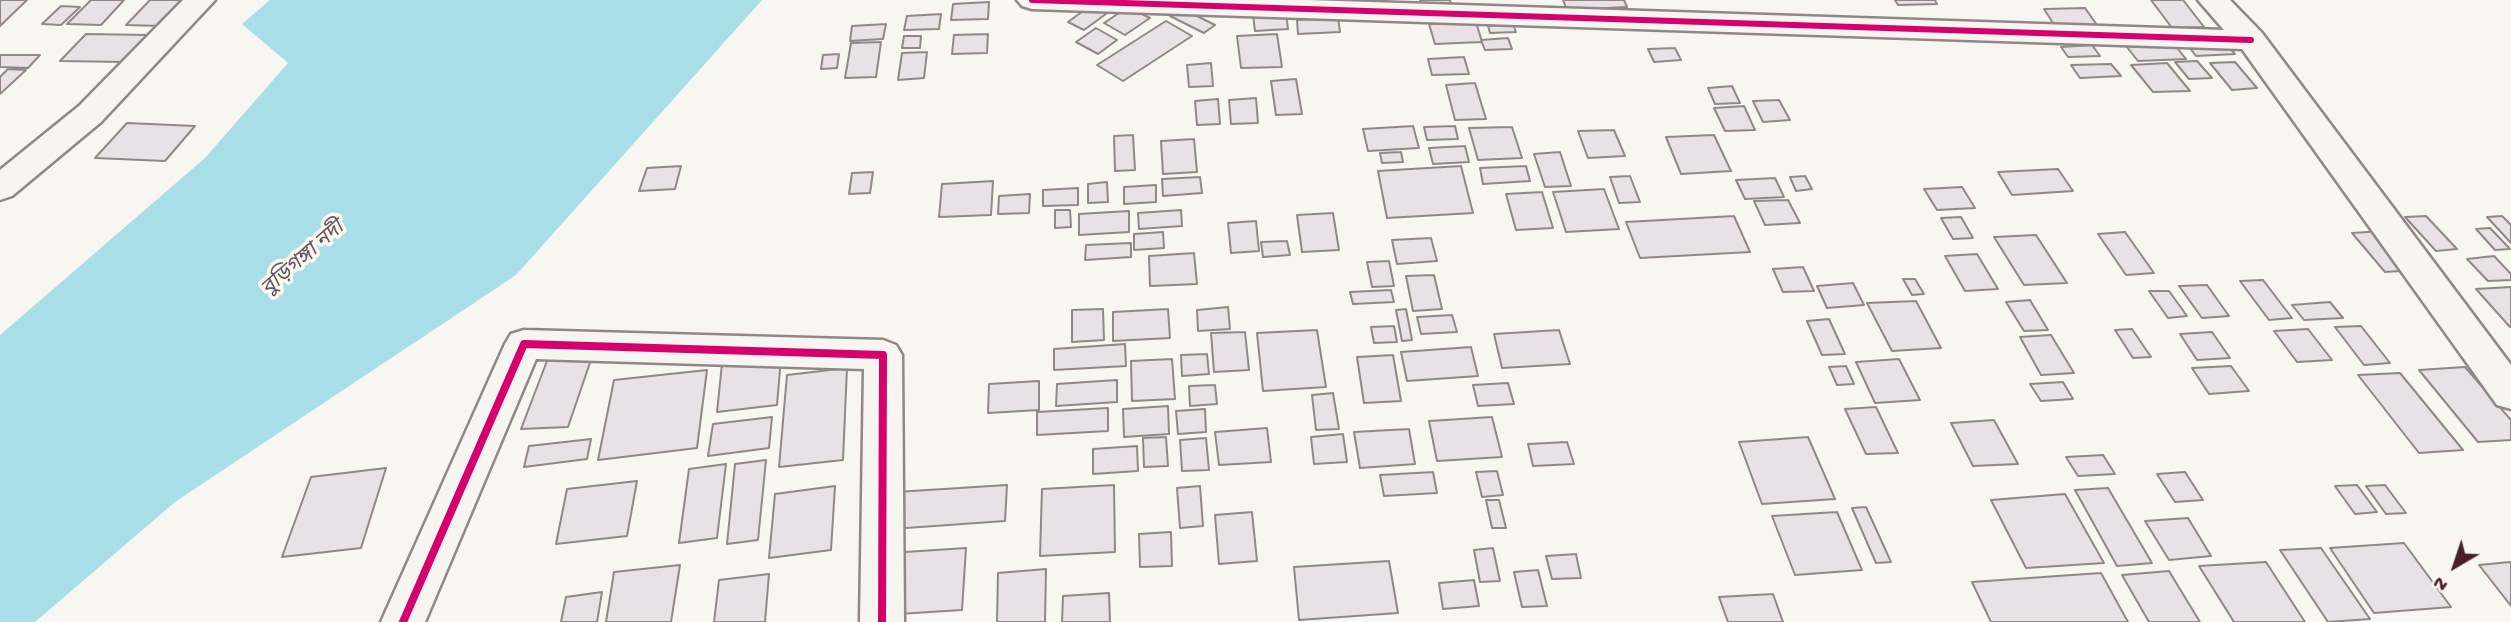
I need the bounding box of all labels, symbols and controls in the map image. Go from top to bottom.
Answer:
water label: বুড়িগঙ্গা নদী [257,217,351,303]
north arrow [2420,531,2490,601]
text: N [2429,570,2454,596]

